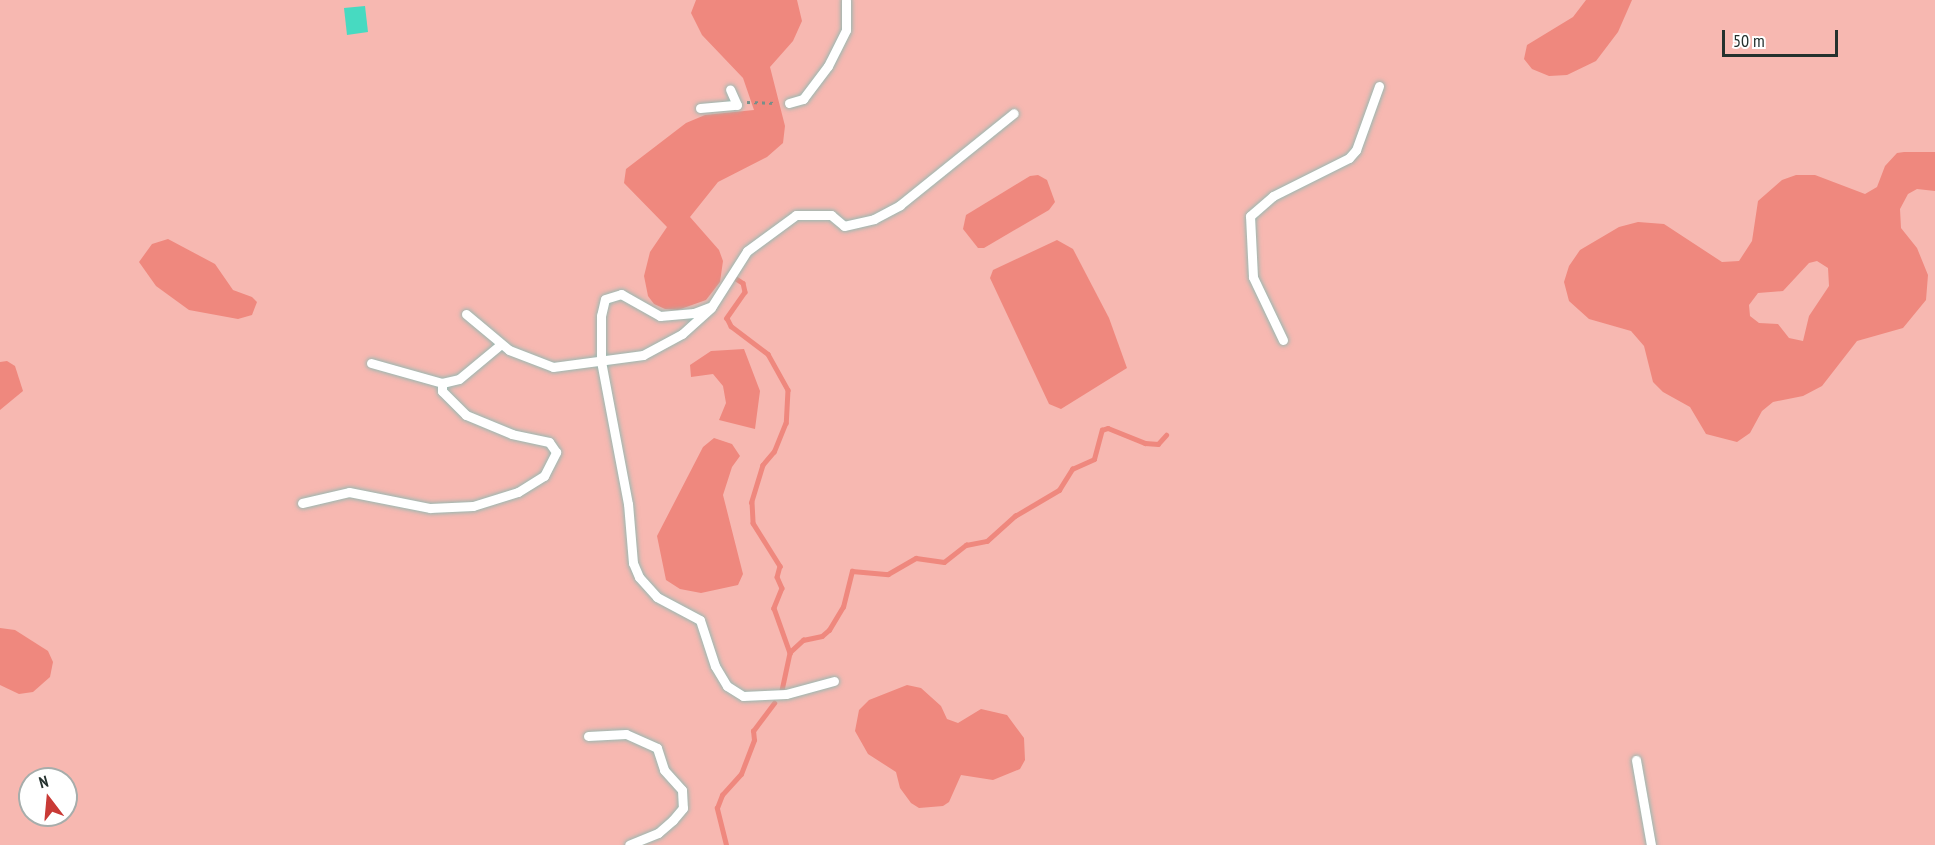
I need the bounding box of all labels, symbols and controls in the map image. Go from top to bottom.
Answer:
scale bar [1725,18,1840,56]
text: 50 m [1733,29,1765,52]
north arrow [18,767,78,827]
text: N [37,771,50,792]

